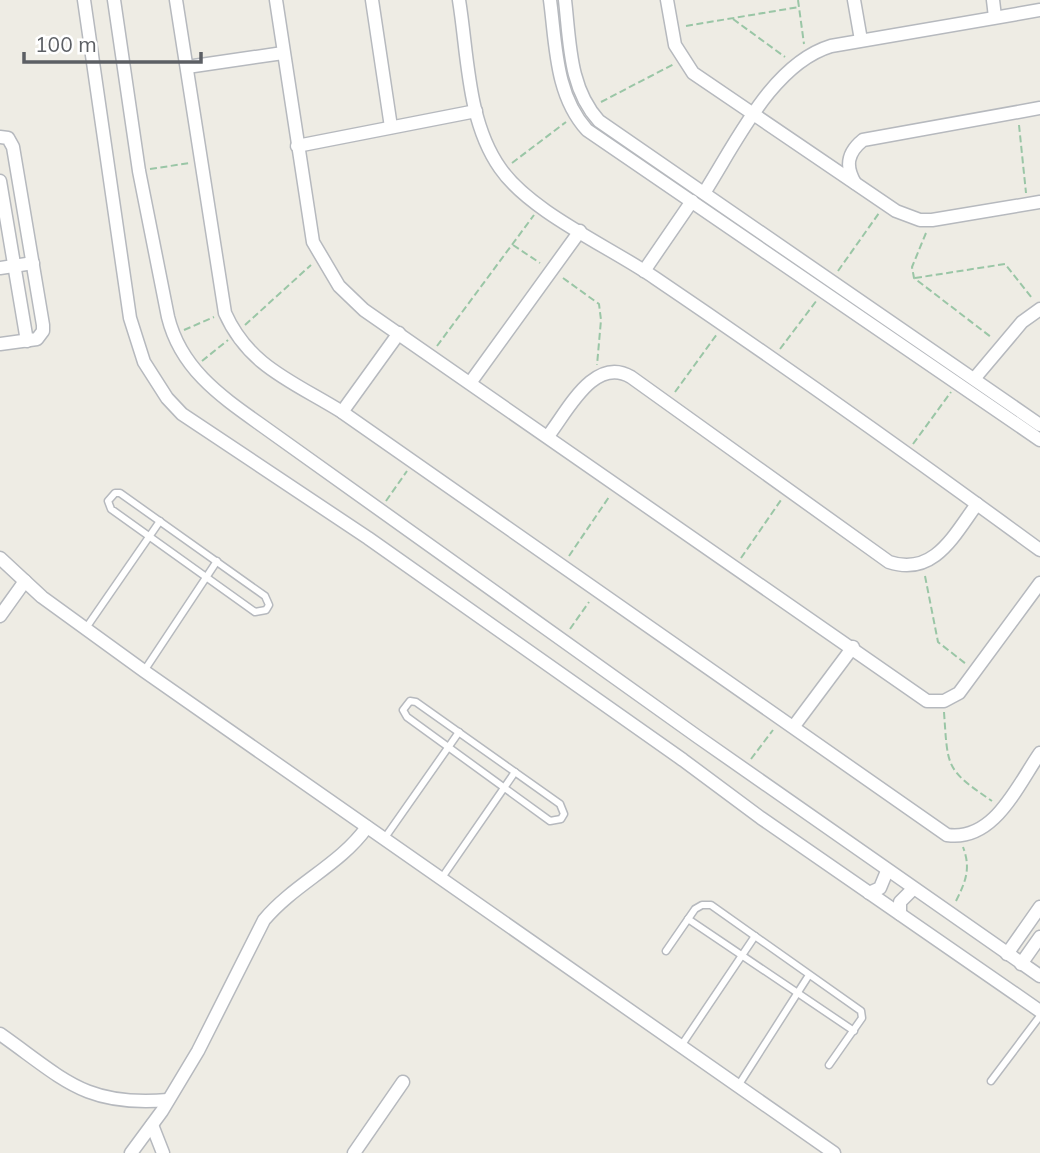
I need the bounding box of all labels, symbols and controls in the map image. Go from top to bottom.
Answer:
scale bar [24,21,201,65]
text: 100 m [35,31,97,57]

